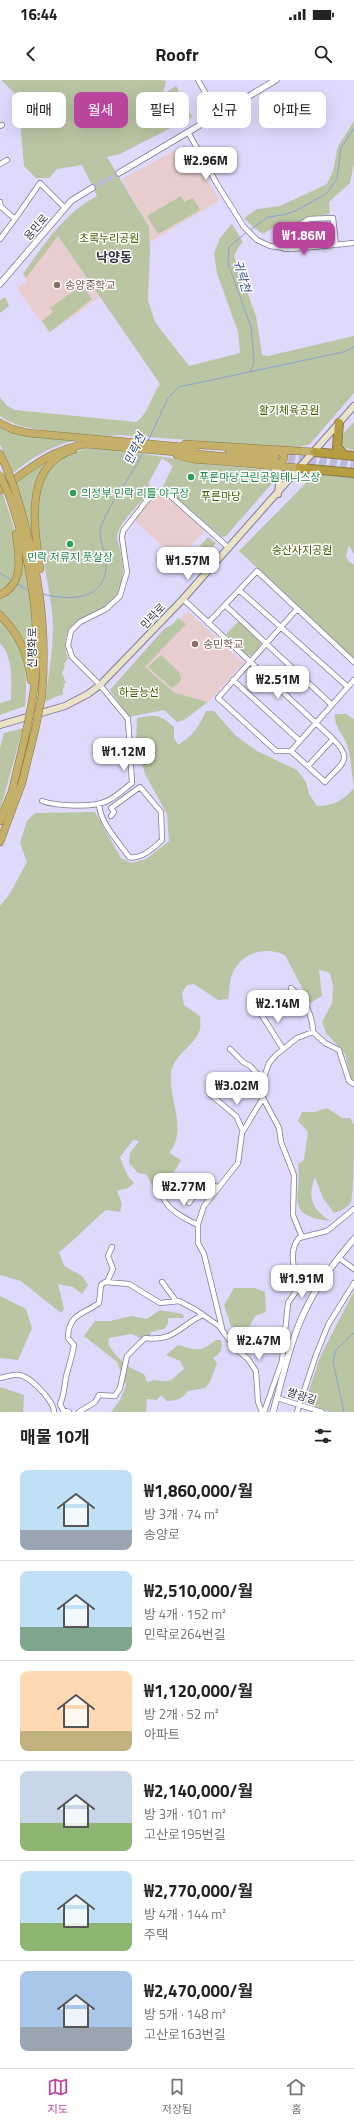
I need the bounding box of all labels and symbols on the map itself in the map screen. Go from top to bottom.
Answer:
pin: ₩2.96M [173,147,239,181]
street label: 용민로 [20,210,52,244]
pin: ₩1.86M [271,222,337,256]
park label: 초록누리공원 [79,230,139,246]
district label: 낙양동 [96,247,132,267]
water label: 귀락천 [229,257,257,296]
place label: 송양중학교 [65,277,116,293]
marker: 송양중학교 [52,280,62,290]
park label: 활기체육공원 [259,402,319,418]
water label: 민락천 [119,428,151,468]
place label: 푸른마당근린공원테니스장 [199,469,320,485]
marker: 푸른마당근린공원테니스장 [186,472,196,482]
place label: 의정부 민락 리틀 야구장 [81,485,189,501]
marker: 의정부 민락 리틀 야구장 [68,488,78,498]
park label: 푸른마당 [201,488,241,504]
marker: 민락 저류지 풋살장 [65,539,75,549]
park label: 송산사지공원 [272,542,332,558]
pin: ₩1.57M [155,547,221,581]
place label: 민락 저류지 풋살장 [27,549,113,565]
street label: 민락로 [137,599,169,633]
street label: 신평화로 [24,628,40,668]
place label: 송민학교 [203,636,243,652]
marker: 송민학교 [190,639,200,649]
pin: ₩2.51M [245,666,311,700]
park label: 하늘능선 [119,684,159,700]
pin: ₩1.12M [91,738,157,772]
pin: ₩2.14M [245,990,311,1024]
pin: ₩3.02M [204,1072,270,1106]
pin: ₩2.77M [151,1173,217,1207]
pin: ₩1.91M [269,1265,335,1299]
pin: ₩2.47M [226,1327,292,1361]
street label: 쌀광길 [285,1384,319,1408]

